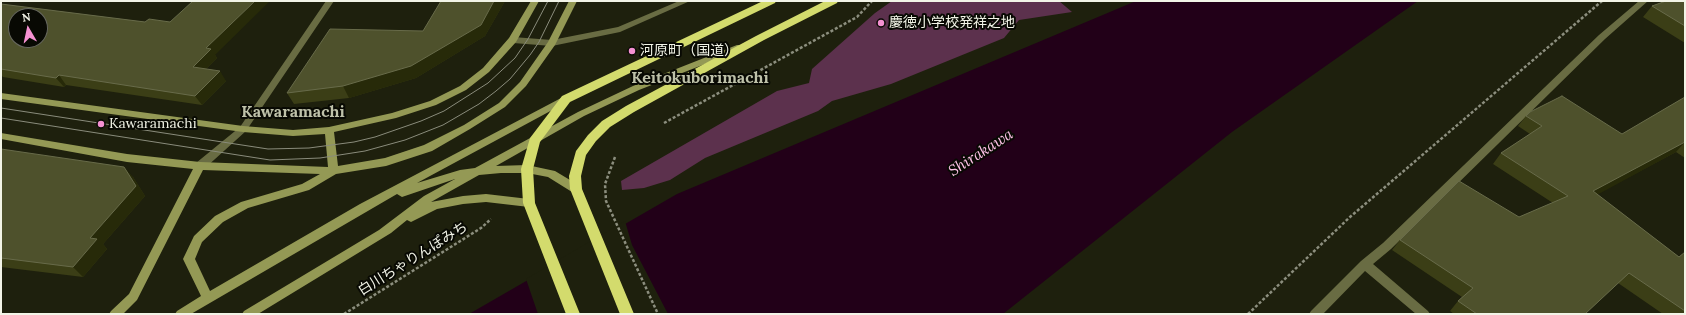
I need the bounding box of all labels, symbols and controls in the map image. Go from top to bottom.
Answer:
north arrow [8,8,48,48]
text: N [21,10,32,25]
place label: 慶徳小学校発祥之地 [889,15,1015,31]
marker: 慶徳小学校発祥之地 [876,18,886,28]
place label: 河原町（国道） [640,43,738,59]
marker: 河原町（国道） [627,46,637,56]
district label: Keitokuborimachi [631,68,769,88]
district label: Kawaramachi [241,102,345,122]
place label: Kawaramachi [109,116,197,132]
marker: Kawaramachi [96,119,106,129]
water label: Shirakawa [945,126,1017,180]
street label: 白川ちゃりんぽみち [355,218,471,300]

